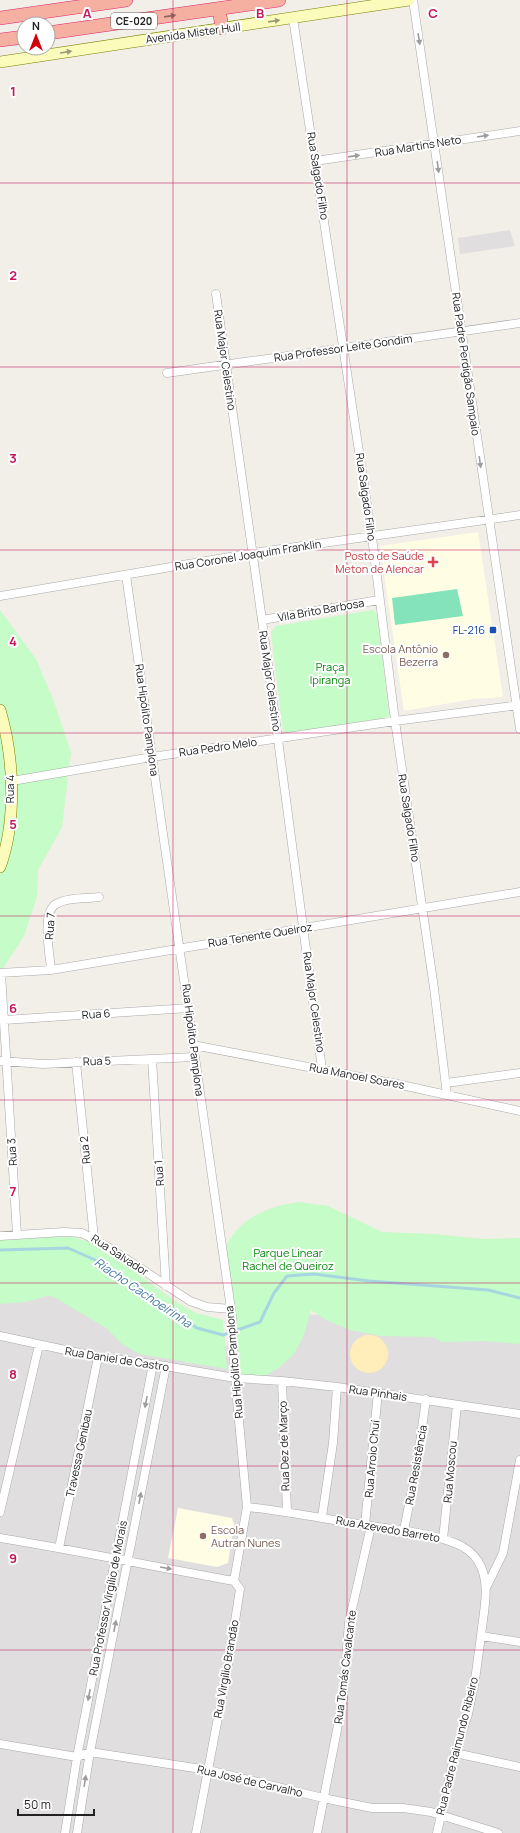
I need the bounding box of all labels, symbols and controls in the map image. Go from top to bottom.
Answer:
text: A [83,4,92,22]
text: B [256,4,264,22]
text: C [428,4,438,22]
road number: CE-020 [111,13,157,29]
one-way arrow [164,13,176,19]
north arrow [16,16,56,56]
text: N [32,18,40,33]
street label: Avenida Mister Hull [145,18,241,47]
one-way arrow [268,18,280,24]
one-way arrow [416,32,422,45]
one-way arrow [60,49,72,55]
text: 1 [10,82,16,100]
street label: Rua Salgado Filho [304,131,333,221]
street label: Rua Martins Neto [374,131,463,160]
one-way arrow [476,133,489,139]
one-way arrow [348,152,360,158]
one-way arrow [435,161,441,173]
text: 2 [9,266,17,284]
street label: Rua Padre Perdigão Sampaio [449,291,484,437]
street label: Rua Major Celestino [211,309,240,412]
street label: Rua Professor Leite Gondim [273,330,413,365]
text: 3 [9,449,17,467]
street label: Rua Salgado Filho [353,452,380,542]
one-way arrow [477,456,483,468]
street label: Rua Coronel Joaquim Franklin [174,536,322,574]
place label: Posto de Saúde Meton de Alencar [335,548,425,576]
marker: Posto de Saúde Meton de Alencar [427,556,439,568]
street label: Vila Brito Barbosa [276,595,365,625]
place label: FL-216 [453,622,485,637]
marker: FL-216 [488,625,498,635]
street label: Rua Major Celestino [256,630,285,733]
text: 4 [9,632,17,650]
place label: Escola Antônio Bezerra [363,641,438,669]
marker: Escola Antônio Bezerra [441,650,451,660]
park label: Praça Ipiranga [310,659,350,687]
street label: Rua Hipólito Pamplona [132,663,163,777]
street label: Rua Pedro Melo [178,734,258,759]
street label: Rua Salgado Filho [395,773,424,863]
street label: Rua 4 [2,775,17,803]
text: 5 [9,815,17,833]
street label: Rua 7 [41,912,58,940]
street label: Rua Tenente Queiroz [207,919,313,950]
street label: Rua Major Celestino [300,951,329,1054]
street label: Rua Hipólito Pamplona [179,983,208,1097]
text: 6 [9,999,17,1017]
street label: Rua 6 [81,1005,111,1022]
street label: Rua 5 [83,1053,111,1068]
street label: Rua Manoel Soares [308,1059,406,1092]
street label: Rua 2 [76,1135,93,1165]
street label: Rua 3 [3,1138,20,1166]
street label: Rua 1 [150,1160,167,1187]
text: 7 [10,1182,17,1200]
street label: Rua Salvador [89,1230,152,1279]
park label: Parque Linear Rachel de Queiroz [242,1245,334,1273]
water label: Riacho Cachoeirinha [91,1254,197,1332]
street label: Rua Hipólito Pamplona [221,1305,246,1419]
street label: Rua Daniel de Castro [64,1343,171,1374]
text: 8 [9,1365,17,1383]
street label: Rua Pinhais [348,1381,408,1404]
one-way arrow [142,1396,148,1408]
street label: Rua Dez de Março [274,1400,293,1491]
street label: Travessa Genibau [62,1408,95,1498]
street label: Rua Arroio Chuí [361,1419,382,1498]
street label: Rua Resistência [401,1424,430,1506]
street label: Rua Moscou [439,1440,460,1504]
one-way arrow [138,1492,144,1504]
street label: Rua Azevedo Barreto [335,1512,442,1545]
street label: Rua Professor Virgílio de Morais [85,1519,130,1677]
place label: Escola Autran Nunes [211,1522,280,1550]
marker: Escola Autran Nunes [198,1531,208,1541]
text: 9 [9,1549,17,1567]
one-way arrow [160,1566,172,1572]
street label: Rua Tomás Cavalcante [330,1609,359,1725]
street label: Rua Virgílio Brandão [209,1618,242,1719]
one-way arrow [112,1619,118,1632]
street label: Rua Padre Raimundo Ribeiro [432,1675,481,1817]
one-way arrow [86,1689,92,1701]
street label: Rua José de Carvalho [196,1761,305,1800]
one-way arrow [83,1775,89,1787]
scale bar [18,1791,94,1817]
text: 50 m [24,1796,51,1813]

